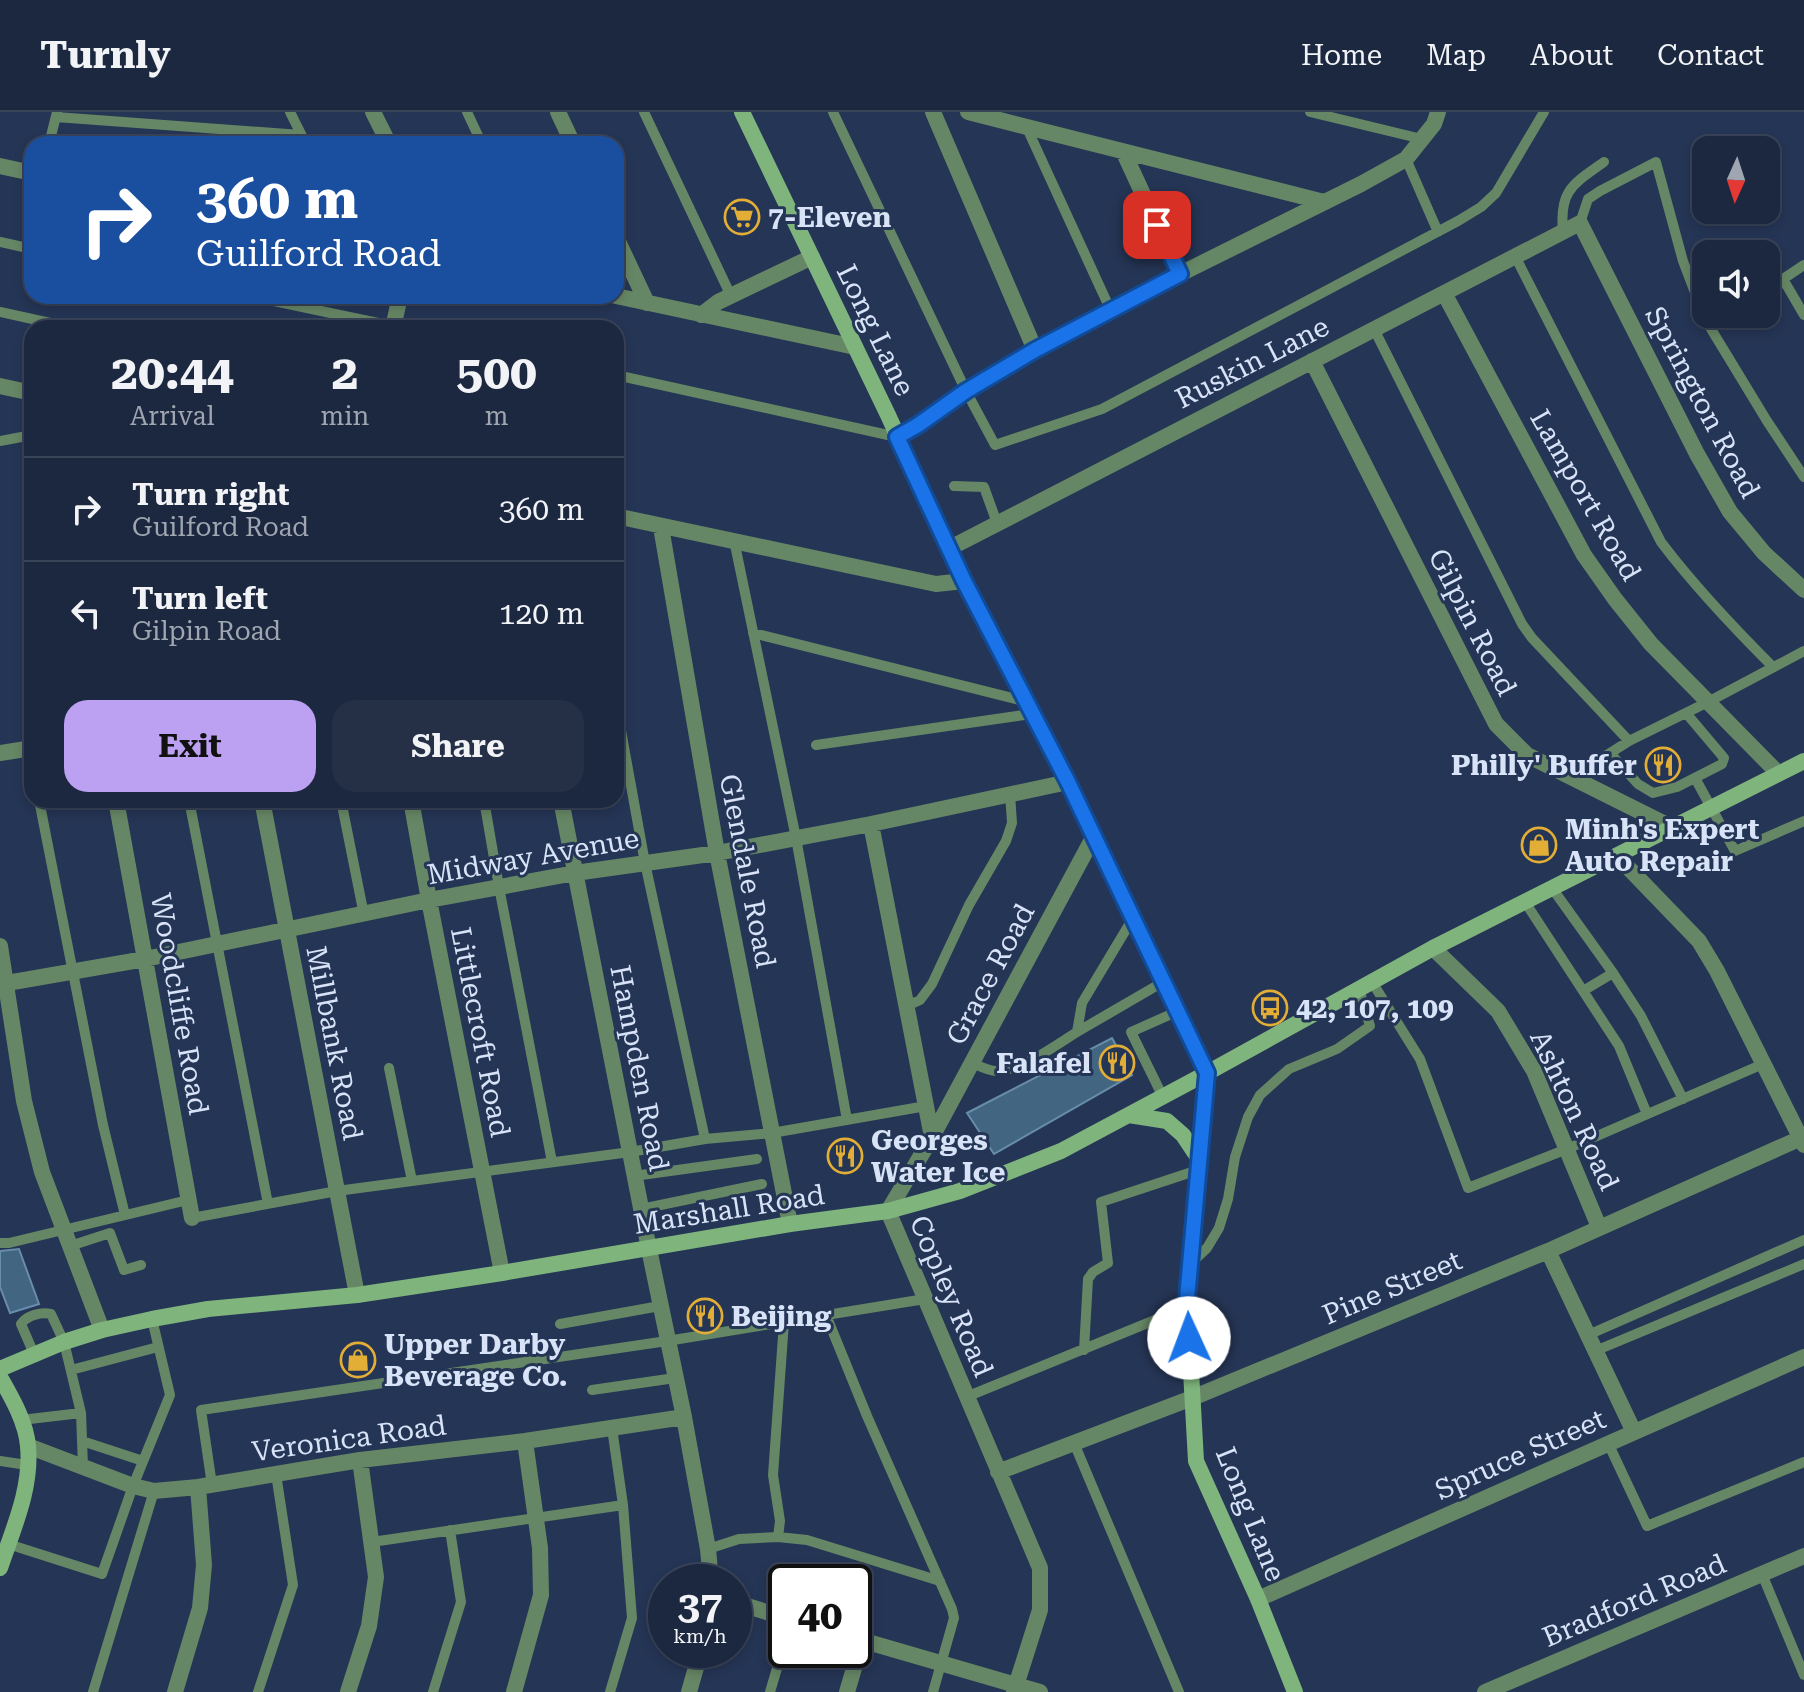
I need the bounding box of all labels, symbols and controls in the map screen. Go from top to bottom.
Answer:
text: Turnly [40,33,171,77]
text: Home [1301,39,1382,72]
text: Map [1426,39,1486,72]
text: About [1530,39,1613,72]
text: Contact [1657,39,1764,72]
north arrow [1692,136,1780,224]
map controls [1692,136,1780,328]
text: 360 m [196,166,358,232]
icon: right [64,168,168,272]
pin [1123,191,1191,259]
supermarket icon: 7-Eleven [723,198,761,236]
place label: 7-Eleven [768,201,891,234]
icon: arrive [1135,203,1179,247]
text: Guilford Road [196,233,441,275]
button: sound [1692,240,1780,328]
street label: Long Lane [830,259,921,401]
street label: Springton Road [1638,301,1767,504]
street label: Ruskin Lane [1170,310,1334,415]
text: 20:44 [111,345,234,401]
text: 2 [331,345,358,401]
text: 500 [456,345,537,401]
text: Arrival [130,401,215,431]
text: min [321,401,369,431]
text: m [485,401,509,431]
street label: Lamport Road [1523,404,1648,587]
text: Turn right [132,477,289,512]
icon: right [64,487,108,531]
text: 360 m [499,492,584,527]
text: Guilford Road [132,512,309,542]
street label: Gilpin Road [1421,543,1524,701]
text: Turn left [132,581,268,616]
icon: left [64,591,108,635]
text: 120 m [499,596,584,631]
text: Gilpin Road [132,616,281,646]
button: Exit [64,700,316,792]
button: Share [332,700,584,792]
restaurant icon: Philly' Buffer [1644,746,1682,784]
place label: Philly' Buffer [1451,749,1637,782]
street label: Glendale Road [713,771,782,971]
place label: Minh's Expert Auto Repair [1565,813,1759,878]
street label: Midway Avenue [424,822,642,891]
shop icon: Minh's Expert Auto Repair [1520,826,1558,864]
street label: Woodcliffe Road [144,891,215,1117]
street label: Grace Road [939,898,1041,1050]
street label: Littlecroft Road [444,924,517,1140]
street label: Millbank Road [300,943,370,1143]
street label: Hampden Road [603,962,676,1174]
bus stop icon: 42, 107, 109 [1251,989,1289,1027]
place label: 42, 107, 109 [1296,992,1454,1025]
street label: Ashton Road [1523,1025,1626,1195]
restaurant icon: Falafel [1098,1044,1136,1082]
place label: Falafel [996,1047,1091,1080]
place label: Georges Water Ice [871,1124,1005,1189]
restaurant icon: Georges Water Ice [826,1137,864,1175]
street label: Marshall Road [631,1178,827,1241]
street label: Copley Road [903,1211,1000,1382]
street label: Pine Street [1318,1243,1467,1332]
position arrow [1147,1296,1231,1380]
restaurant icon: Beijing [686,1297,724,1335]
place label: Beijing [731,1300,832,1333]
place label: Upper Darby Beverage Co. [384,1328,568,1393]
shop icon: Upper Darby Beverage Co. [339,1341,377,1379]
street label: Spruce Street [1430,1402,1611,1507]
street label: Veronica Road [250,1409,448,1468]
street label: Long Lane [1209,1442,1292,1586]
street label: Bradford Road [1538,1547,1731,1654]
speed limit sign: 40 [768,1564,872,1668]
text: 37 [678,1582,722,1629]
text: km/h [673,1624,727,1648]

